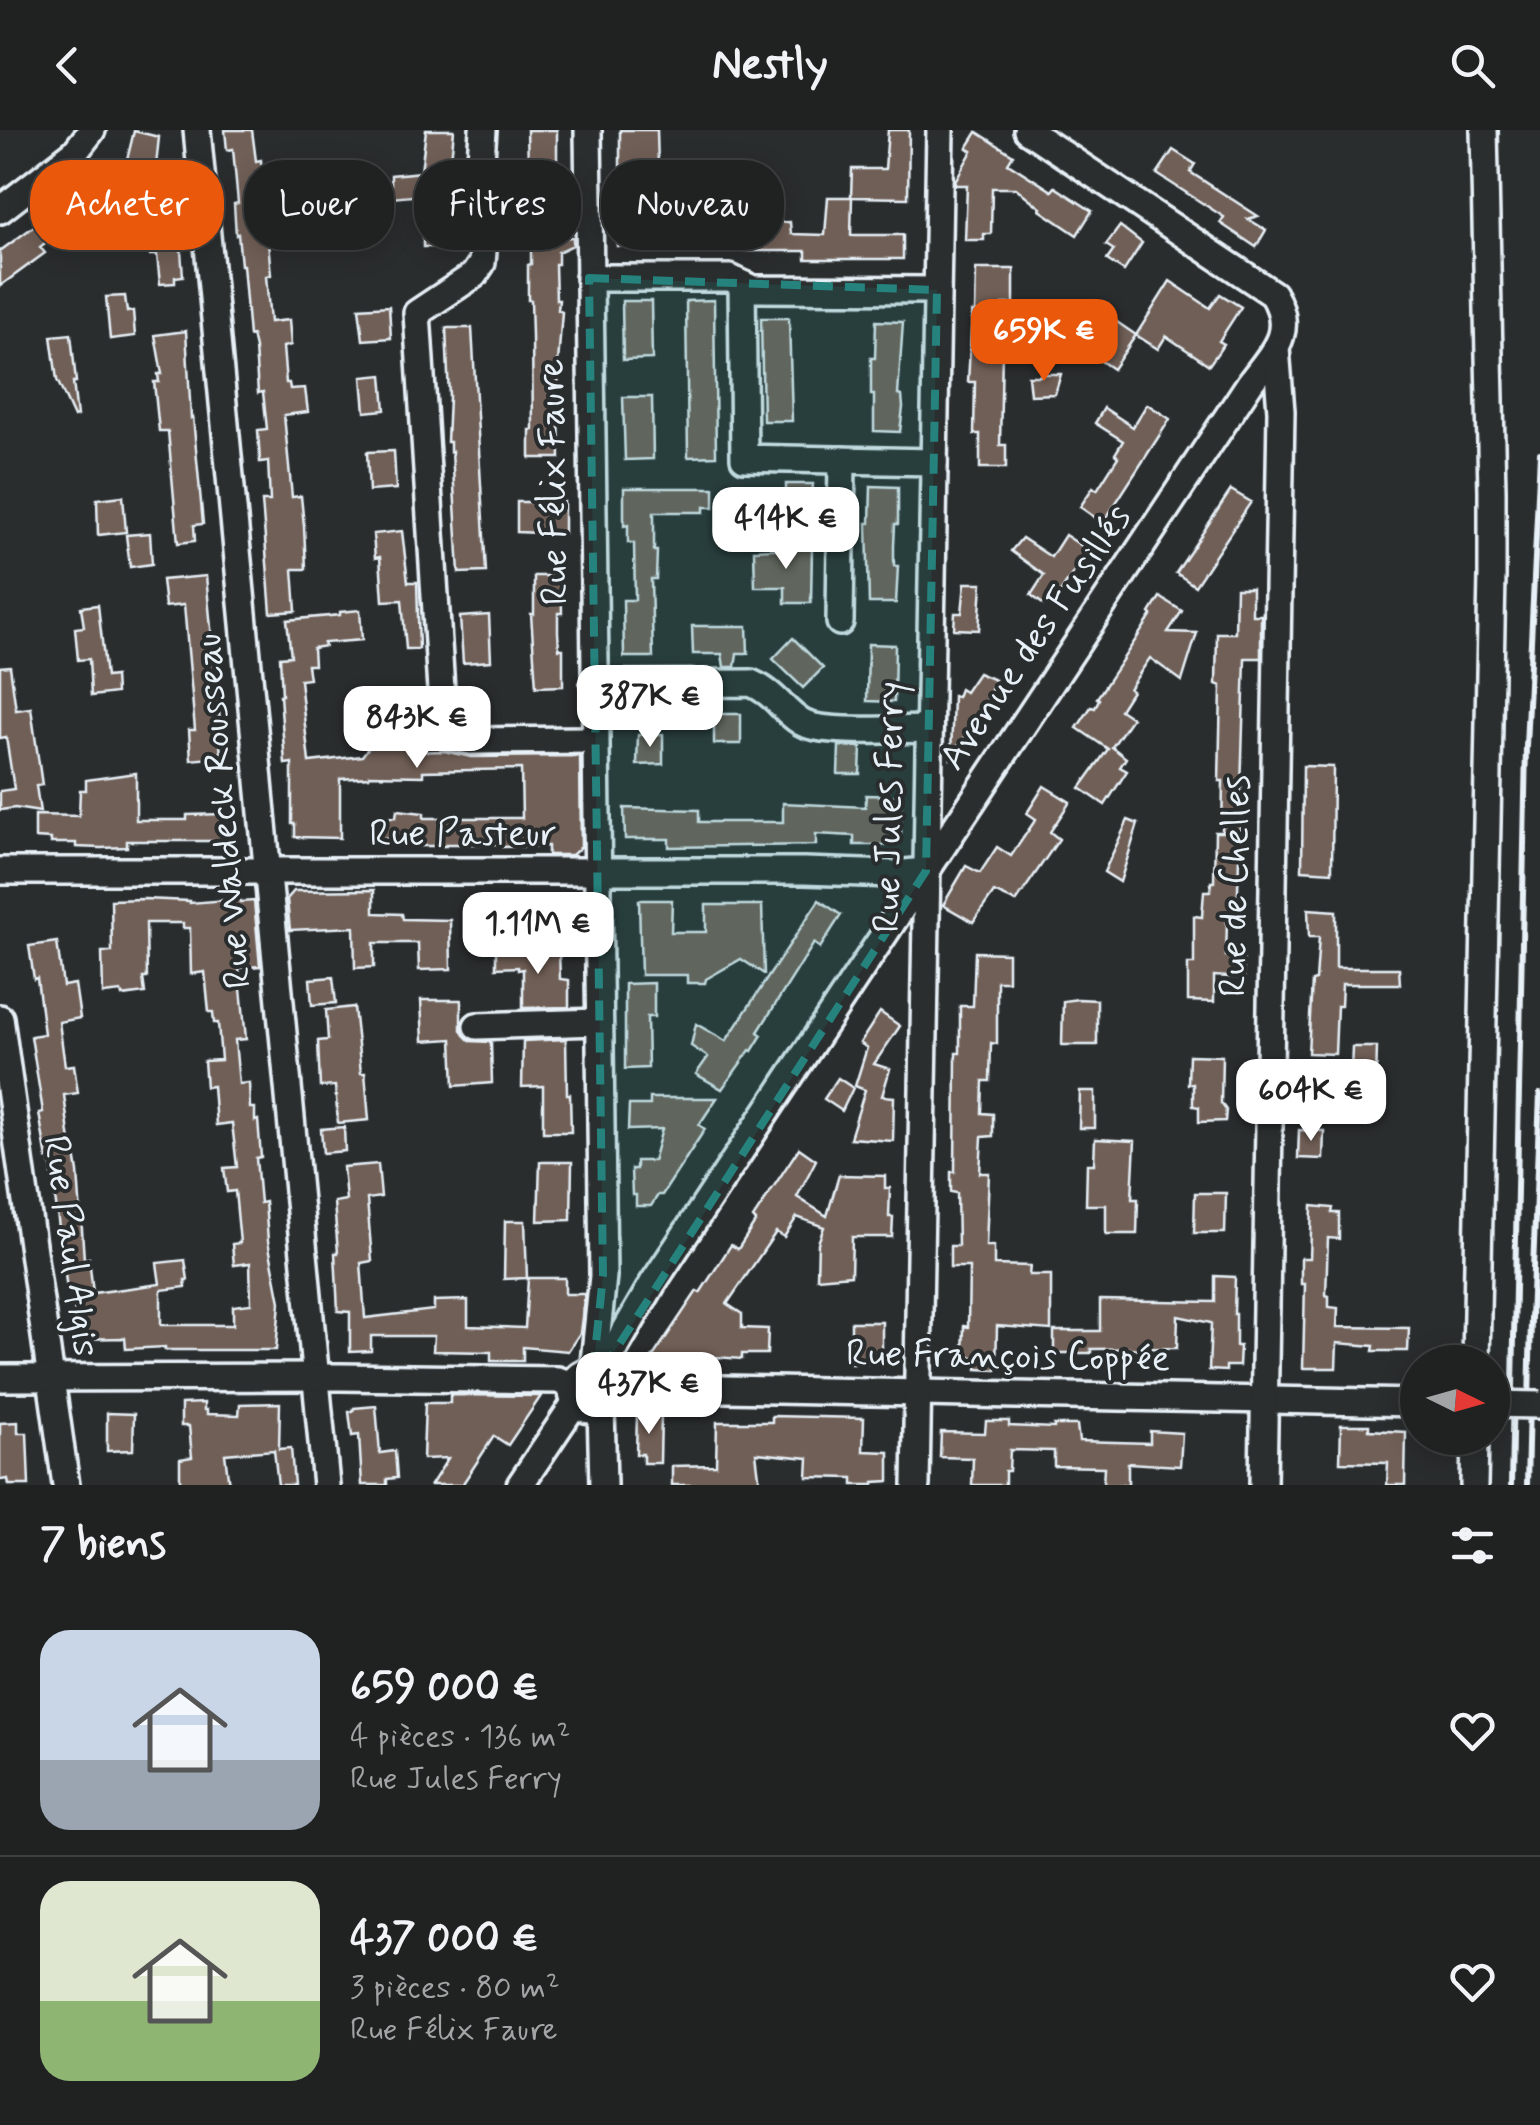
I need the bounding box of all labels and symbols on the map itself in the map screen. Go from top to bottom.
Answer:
pin: 659K € [963,299,1125,384]
street label: Rue Félix Faure [527,358,581,606]
pin: 414K € [705,487,867,572]
street label: Avenue des Fusillés [929,495,1143,780]
street label: Rue Waldeck Rousseau [184,631,264,991]
pin: 387K € [569,665,731,750]
street label: Rue Jules Ferry [863,681,917,933]
pin: 843K € [336,686,498,771]
street label: Rue de Chelles [1210,774,1262,998]
street label: Rue Pasteur [369,810,557,859]
pin: 1.11M € [446,892,630,977]
pin: 604K € [1230,1059,1392,1144]
street label: Rue Paul Algis [30,1132,110,1360]
street label: Rue François Coppée [846,1330,1170,1384]
north arrow [1400,1345,1510,1455]
pin: 437K € [568,1352,730,1437]

